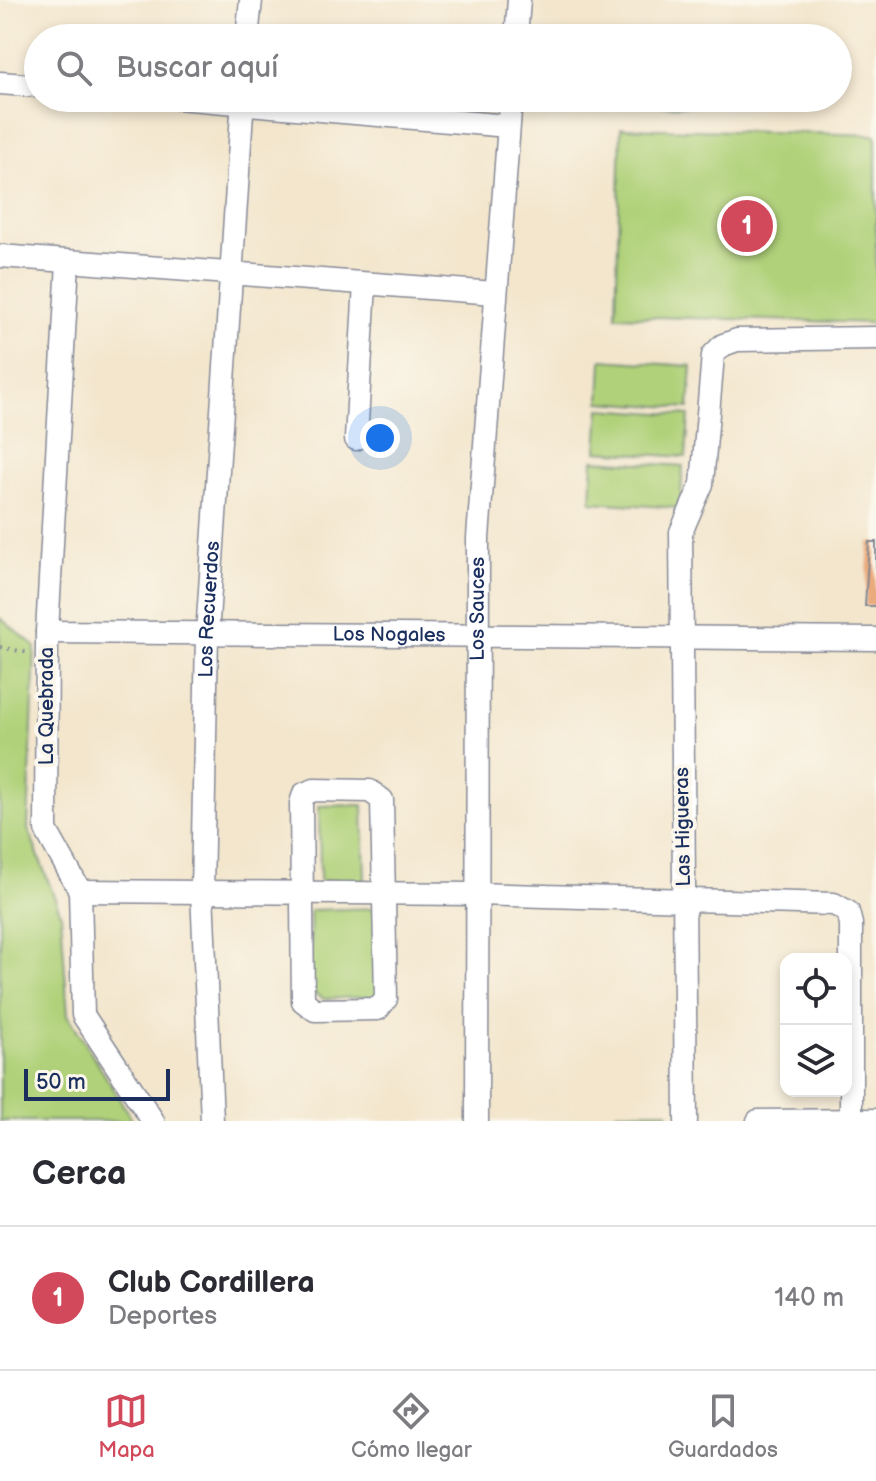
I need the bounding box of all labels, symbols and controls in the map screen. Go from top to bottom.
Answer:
search box [24,24,852,112]
icon: search [52,46,96,90]
text: Buscar aquí [116,50,278,86]
pin: 1 [721,196,773,256]
your location [360,418,400,458]
street label: Los Recuerdos [194,540,225,678]
street label: Los Sauces [466,557,490,661]
street label: Los Nogales [332,622,446,647]
street label: La Quebrada [35,647,59,765]
street label: Las Higueras [670,767,696,887]
map controls [780,953,852,1097]
button: locate [780,953,852,1025]
button: layers [780,1025,852,1097]
scale bar [24,1065,170,1101]
text: 50 m [36,1069,86,1096]
text: Cerca [32,1153,127,1194]
text: Club Cordillera [108,1265,315,1301]
text: 1 [53,1283,63,1314]
text: 140 m [774,1283,844,1314]
text: Deportes [108,1301,217,1332]
tab: Mapa [98,1389,155,1464]
tab: Cómo llegar [351,1389,472,1464]
tab: Guardados [668,1389,778,1464]

